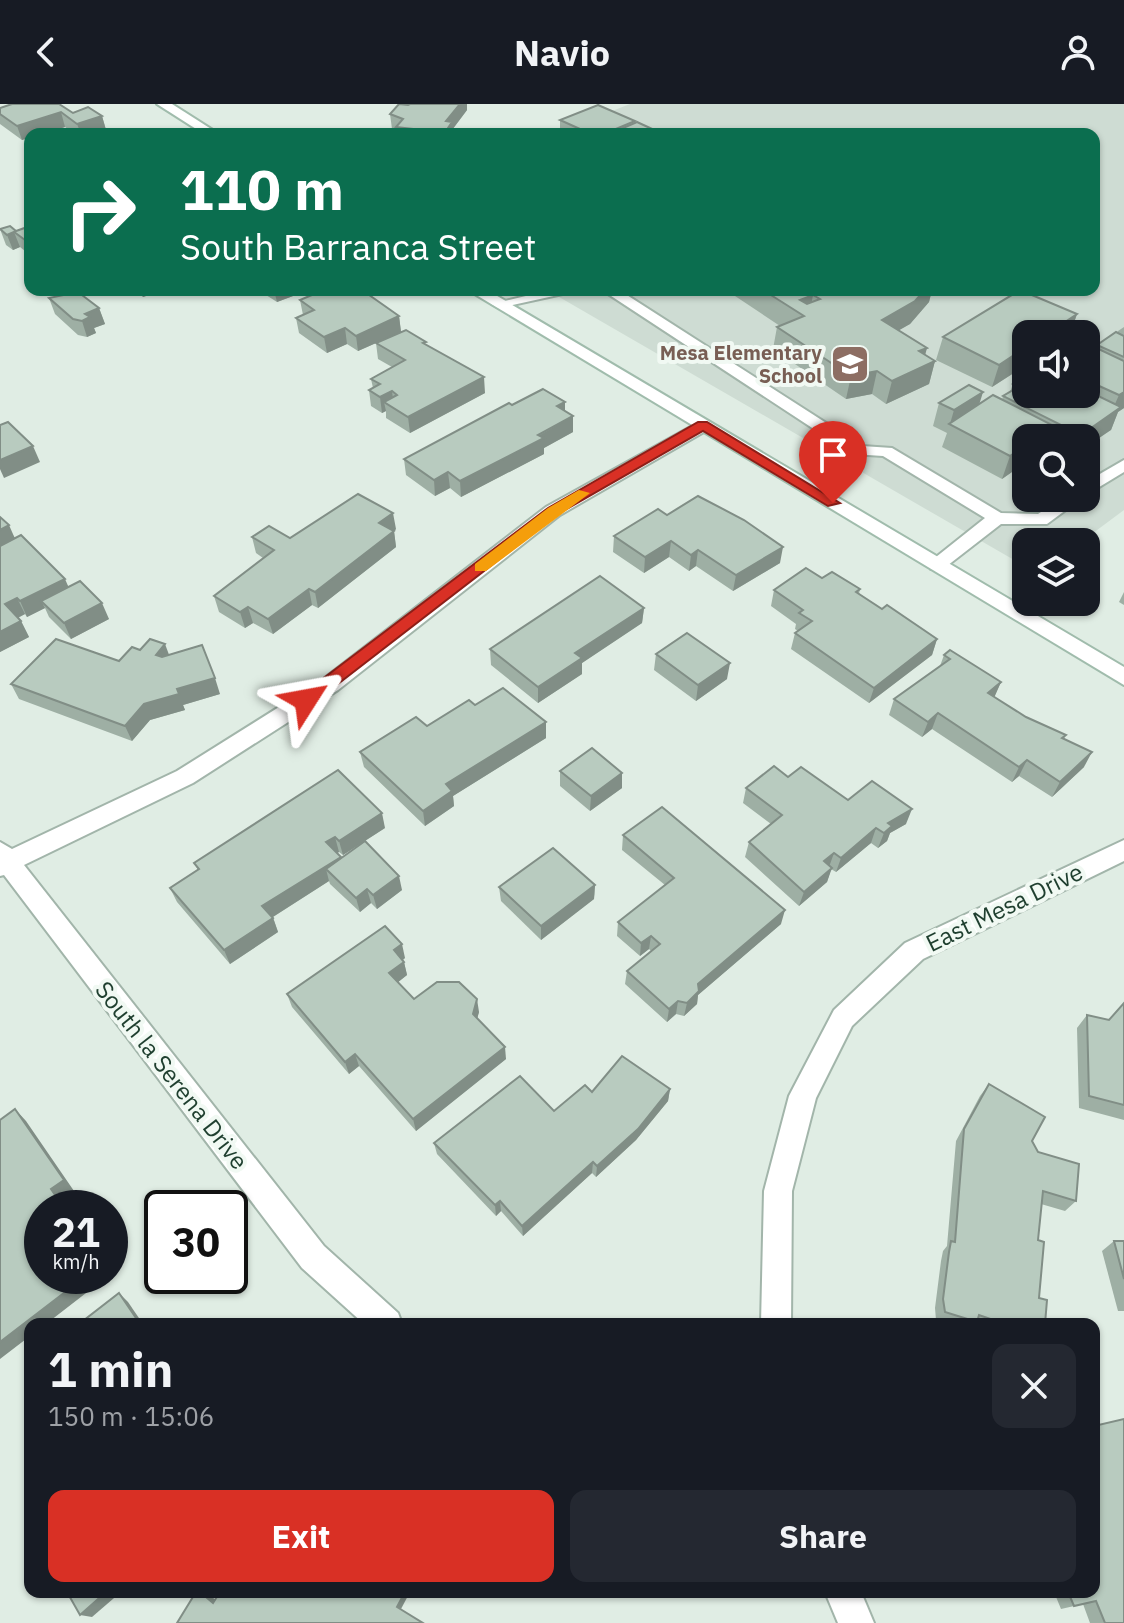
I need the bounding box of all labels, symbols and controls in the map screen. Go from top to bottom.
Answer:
text: Navio [514,29,610,76]
icon: back [24,30,68,74]
icon: person [1056,30,1100,74]
text: 110 m [180,153,344,225]
icon: right [48,160,152,264]
text: South Barranca Street [180,223,536,270]
map controls [1012,320,1100,616]
button: sound [1012,320,1100,408]
place label: Mesa Elementary School [660,339,822,389]
school or university icon: Mesa Elementary School [829,343,871,385]
pin [799,421,867,503]
button: search [1012,424,1100,512]
icon: arrive [811,433,855,477]
button: layers [1012,528,1100,616]
position arrow [264,658,348,742]
street label: East Mesa Drive [920,855,1088,959]
street label: South la Serena Drive [88,974,256,1176]
speed limit sign: 30 [144,1190,248,1294]
text: 21 [52,1206,100,1258]
text: km/h [52,1248,100,1275]
text: 1 min [48,1338,173,1400]
button: close [992,1344,1076,1428]
text: 150 m · 15:06 [48,1399,214,1433]
button: Exit [48,1490,554,1582]
button: Share [570,1490,1076,1582]

